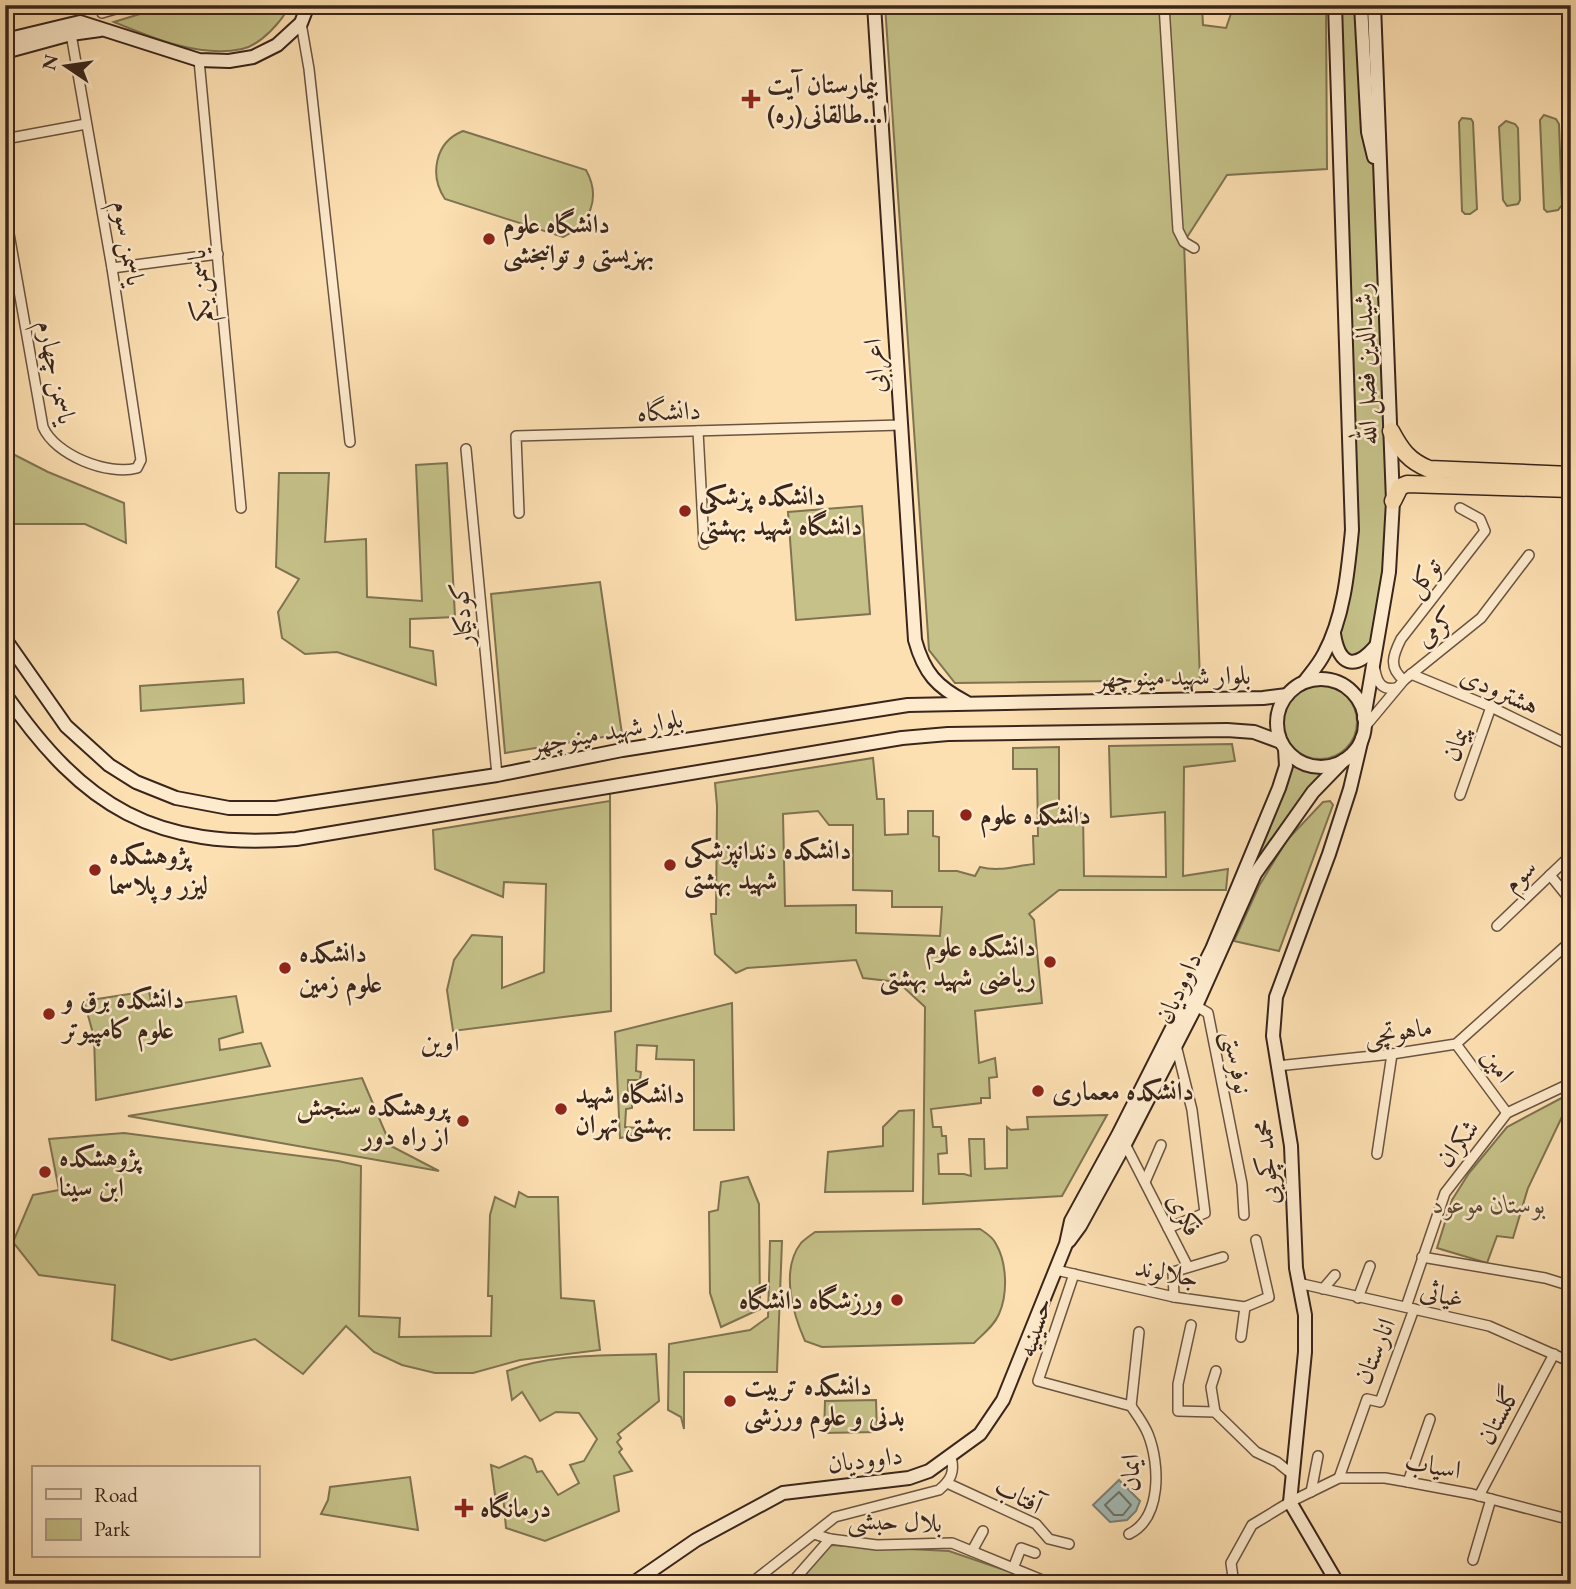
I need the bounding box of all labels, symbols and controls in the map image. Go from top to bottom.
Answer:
north arrow [32,32,102,102]
text: N [36,51,64,73]
place label: بیمارستان آیت ا...طالقانی(ره) [767,67,888,131]
marker: بیمارستان آیت ا...طالقانی(ره) [741,89,761,109]
street label: یاسمن سوم [99,198,154,291]
place label: دانشگاه علوم بهزیستی و توانبخشی [503,207,654,273]
marker: دانشگاه علوم بهزیستی و توانبخشی [481,231,497,247]
street label: یاسمن یکم [179,245,227,324]
street label: رشیدالدین فضل الله [1342,282,1386,446]
street label: یاسمن چهارم [24,317,85,430]
street label: اعرابی [855,337,895,395]
street label: دانشگاه [636,393,702,429]
place label: دانشکده پزشکی دانشگاه شهید بهشتی [699,479,862,545]
marker: دانشکده پزشکی دانشگاه شهید بهشتی [677,503,693,519]
street label: توکل [1397,550,1450,604]
street label: کودکیار [441,581,481,650]
street label: کرمی [1408,600,1464,654]
street label: بلوار شهید مینوچهر [1094,658,1251,694]
street label: هشترودی [1455,658,1545,722]
street label: بلوار شهید مینوچهر [525,701,686,762]
street label: پیمان [1433,721,1477,766]
place label: دانشکده علوم [980,798,1091,838]
marker: دانشکده علوم [958,807,974,823]
place label: دانشکده دندانپزشکی شهید بهشتی [684,833,851,899]
place label: پژوهشکده لیزر و پلاسما [109,838,208,904]
street label: سوم [1494,850,1548,904]
marker: دانشکده دندانپزشکی شهید بهشتی [662,857,678,873]
marker: پژوهشکده لیزر و پلاسما [87,862,103,878]
place label: دانشکده علوم ریاضی شهید بهشتی [879,930,1036,996]
place label: دانشکده علوم زمین [299,936,382,1006]
street label: داوودیان [1147,947,1209,1029]
marker: دانشکده علوم ریاضی شهید بهشتی [1042,954,1058,970]
marker: دانشکده علوم زمین [277,960,293,976]
place label: دانشکده برق و علوم کامپیوتر [60,982,184,1052]
marker: دانشکده برق و علوم کامپیوتر [41,1006,57,1022]
street label: ماهوتچی [1362,1009,1435,1054]
district label: اوین [420,1023,460,1059]
street label: نوفرستی [1213,1027,1261,1097]
street label: امین [1474,1041,1522,1089]
place label: دانشکده معماری [1052,1074,1194,1108]
place label: دانشگاه شهید بهشتی تهران [575,1077,685,1143]
marker: دانشکده معماری [1030,1083,1046,1099]
place label: پروهشکده سنجش از راه دور [296,1089,451,1153]
marker: دانشگاه شهید بهشتی تهران [553,1101,569,1117]
street label: شکران [1427,1112,1487,1174]
marker: پروهشکده سنجش از راه دور [455,1113,471,1129]
street label: محمد کچویی [1245,1118,1288,1206]
place label: پژوهشکده ابن سینا [59,1140,143,1204]
marker: پژوهشکده ابن سینا [37,1164,53,1180]
street label: فکری [1160,1186,1210,1242]
park label: بوستان موعود [1432,1187,1546,1221]
street label: جلالوند [1132,1249,1202,1295]
street label: غیاثی [1417,1273,1467,1315]
place label: ورزشگاه دانشگاه [739,1283,883,1317]
marker: ورزشگاه دانشگاه [889,1292,905,1308]
street label: حسینیه [1008,1293,1060,1361]
street label: انارستان [1345,1313,1403,1389]
place label: دانشکده تربیت بدنی و علوم ورزشی [744,1369,905,1439]
street label: گلستان [1468,1380,1528,1450]
marker: دانشکده تربیت بدنی و علوم ورزشی [722,1393,738,1409]
street label: داوودیان [825,1438,905,1480]
street label: اسیاب [1402,1443,1464,1487]
street label: ایمان [1113,1454,1147,1492]
legend [32,1466,259,1558]
street label: آفتاب [989,1468,1051,1523]
text: Road [94,1481,138,1508]
place label: درمانگاه [480,1491,551,1525]
marker: درمانگاه [454,1498,474,1518]
street label: بلال حبشی [847,1502,943,1542]
text: Park [94,1515,131,1542]

